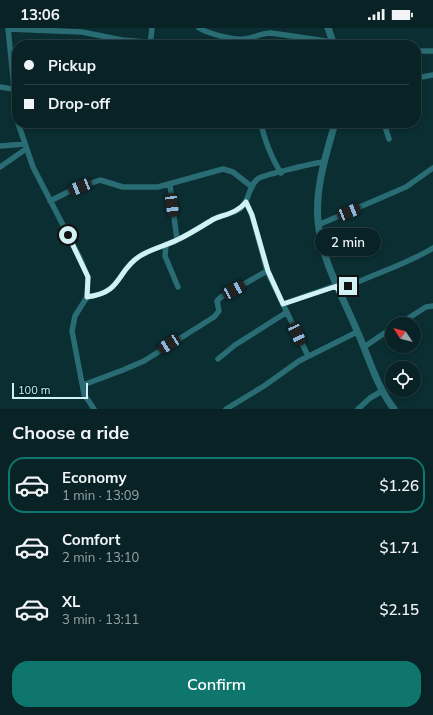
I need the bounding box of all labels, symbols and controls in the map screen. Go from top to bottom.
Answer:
text: 13:06 [20,5,60,24]
text: Pickup [48,56,96,75]
text: Drop-off [48,94,110,113]
car [67,177,93,197]
car [165,192,179,218]
car [336,202,362,222]
route start [59,226,77,244]
callout: 2 min [315,228,381,256]
text: 2 min [331,234,365,250]
route end [339,277,357,295]
car [221,279,247,301]
north arrow [385,317,421,353]
map controls [385,317,421,397]
car [286,321,308,347]
car [156,332,182,356]
button: locate [385,361,421,397]
scale bar [12,381,88,400]
text: 100 m [18,383,50,397]
text: Choose a ride [12,421,129,444]
icon: car [14,467,50,503]
text: Economy [62,468,127,487]
text: $1.26 [379,476,419,495]
text: 1 min · 13:09 [62,487,139,503]
icon: car [14,529,50,565]
text: Comfort [62,530,120,549]
text: $1.71 [379,538,419,557]
text: 2 min · 13:10 [62,549,139,565]
icon: car [14,591,50,627]
text: XL [62,592,80,611]
text: $2.15 [379,600,419,619]
text: 3 min · 13:11 [62,611,139,627]
button: Confirm [12,661,421,707]

